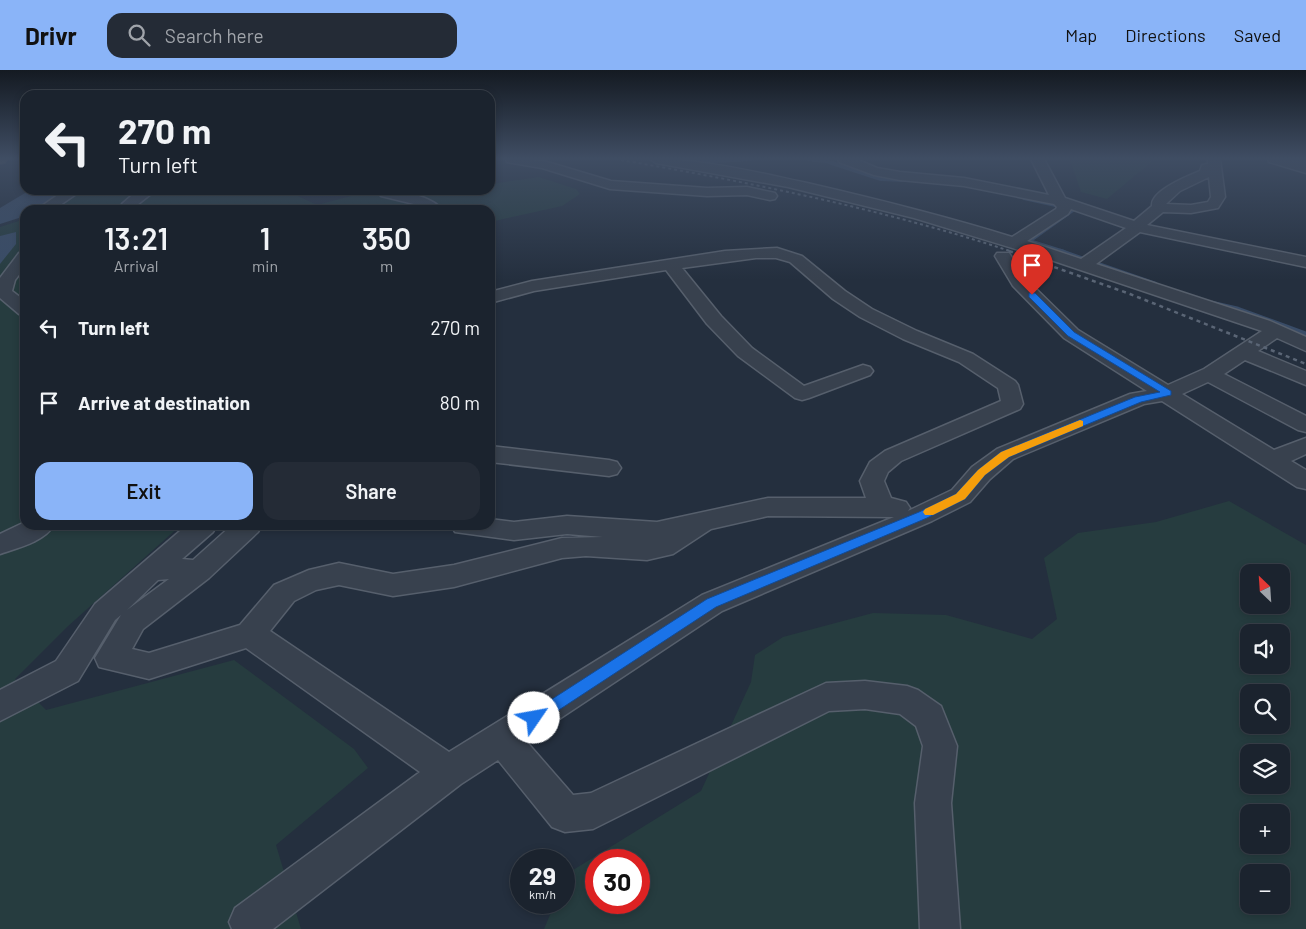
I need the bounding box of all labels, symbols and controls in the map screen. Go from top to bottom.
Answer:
search box [107,13,457,58]
text: Drivr [25,21,77,50]
icon: search [125,21,153,49]
text: Search here [165,24,264,47]
text: Map [1065,24,1097,46]
text: Directions [1125,24,1206,46]
text: Saved [1234,24,1281,46]
text: 270 m [118,109,211,151]
icon: left [35,110,100,175]
text: Turn left [118,151,198,177]
text: 13:21 [104,220,168,256]
text: 1 [260,220,270,256]
text: 350 [362,220,411,256]
pin [1011,244,1053,295]
icon: arrive [1018,251,1046,279]
text: Arrival [114,256,158,275]
text: min [252,256,278,275]
text: m [380,256,393,275]
icon: left [35,314,63,342]
text: Turn left [78,316,149,339]
text: 270 m [431,316,480,339]
icon: arrive [35,389,63,417]
text: Arrive at destination [78,391,250,414]
text: 80 m [440,391,480,414]
button: Exit [35,462,253,520]
button: Share [263,462,480,520]
north arrow [1240,564,1290,614]
map controls [1240,564,1290,914]
button: sound [1240,624,1290,674]
button: search [1240,684,1290,734]
position arrow [507,691,559,743]
button: layers [1240,744,1290,794]
button: + [1240,804,1290,854]
speed limit sign: 30 [585,849,650,914]
text: 29 [529,860,556,890]
button: − [1240,864,1290,914]
text: km/h [529,887,556,901]

